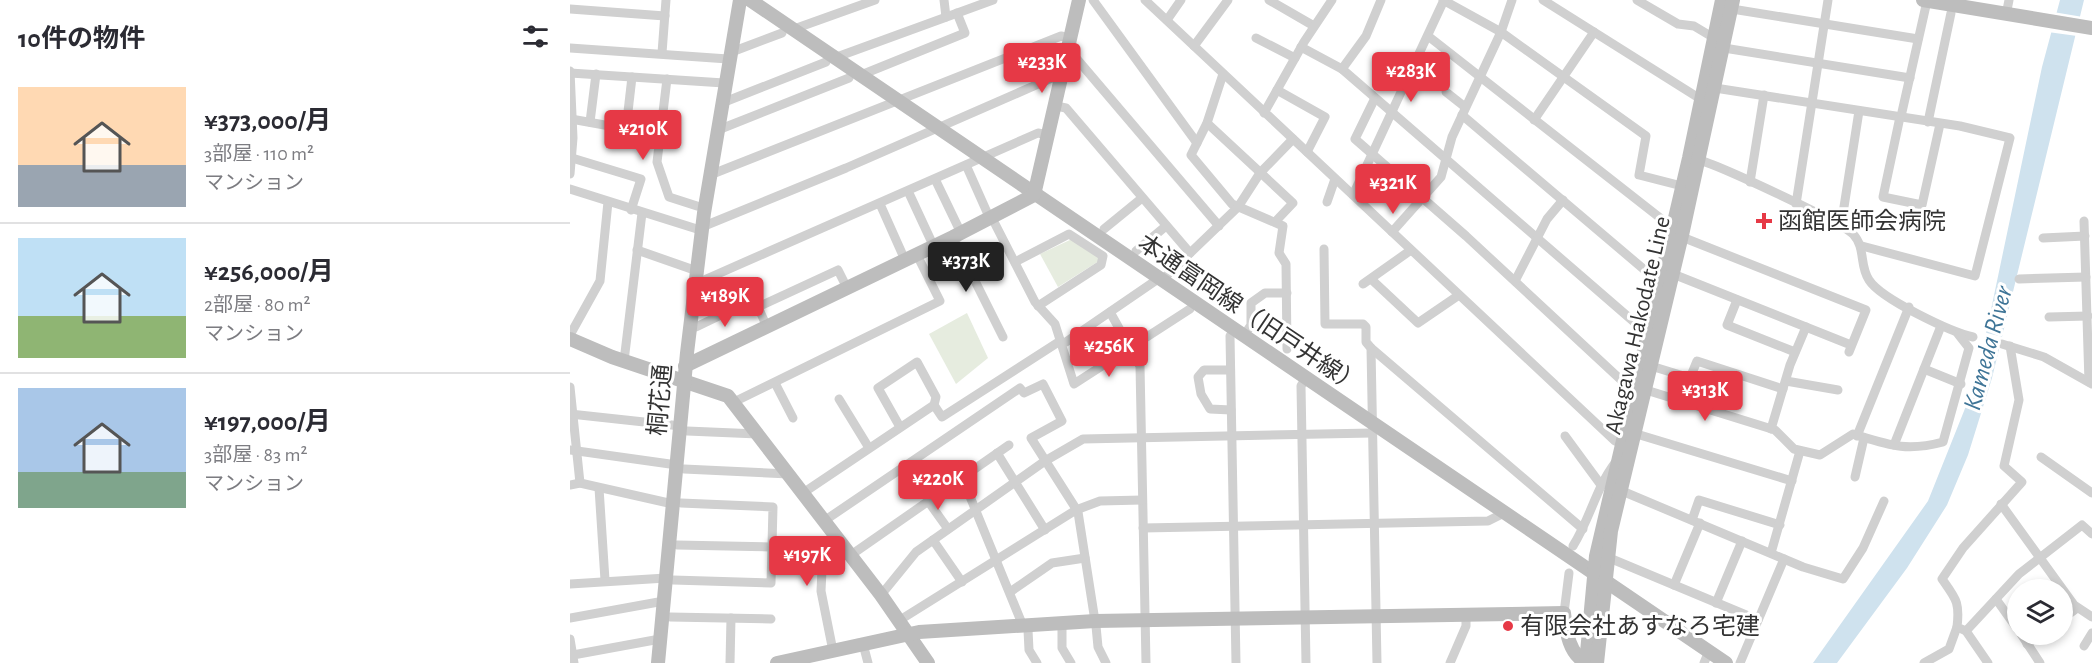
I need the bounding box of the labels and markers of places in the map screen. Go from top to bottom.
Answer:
pin: ¥233K [1000,43,1084,94]
pin: ¥283K [1369,52,1453,103]
pin: ¥210K [601,110,685,161]
pin: ¥321K [1351,164,1435,215]
place label: 函館医師会病院 [1778,208,1946,234]
marker: 函館医師会病院 [1755,212,1773,230]
pin: ¥373K [924,242,1008,293]
pin: ¥189K [683,277,767,328]
pin: ¥256K [1067,327,1151,378]
pin: ¥313K [1663,371,1747,422]
pin: ¥220K [896,460,980,511]
pin: ¥197K [765,536,849,587]
place label: 有限会社あすなろ宅建 [1520,613,1760,639]
marker: 有限会社あすなろ宅建 [1501,619,1515,633]

